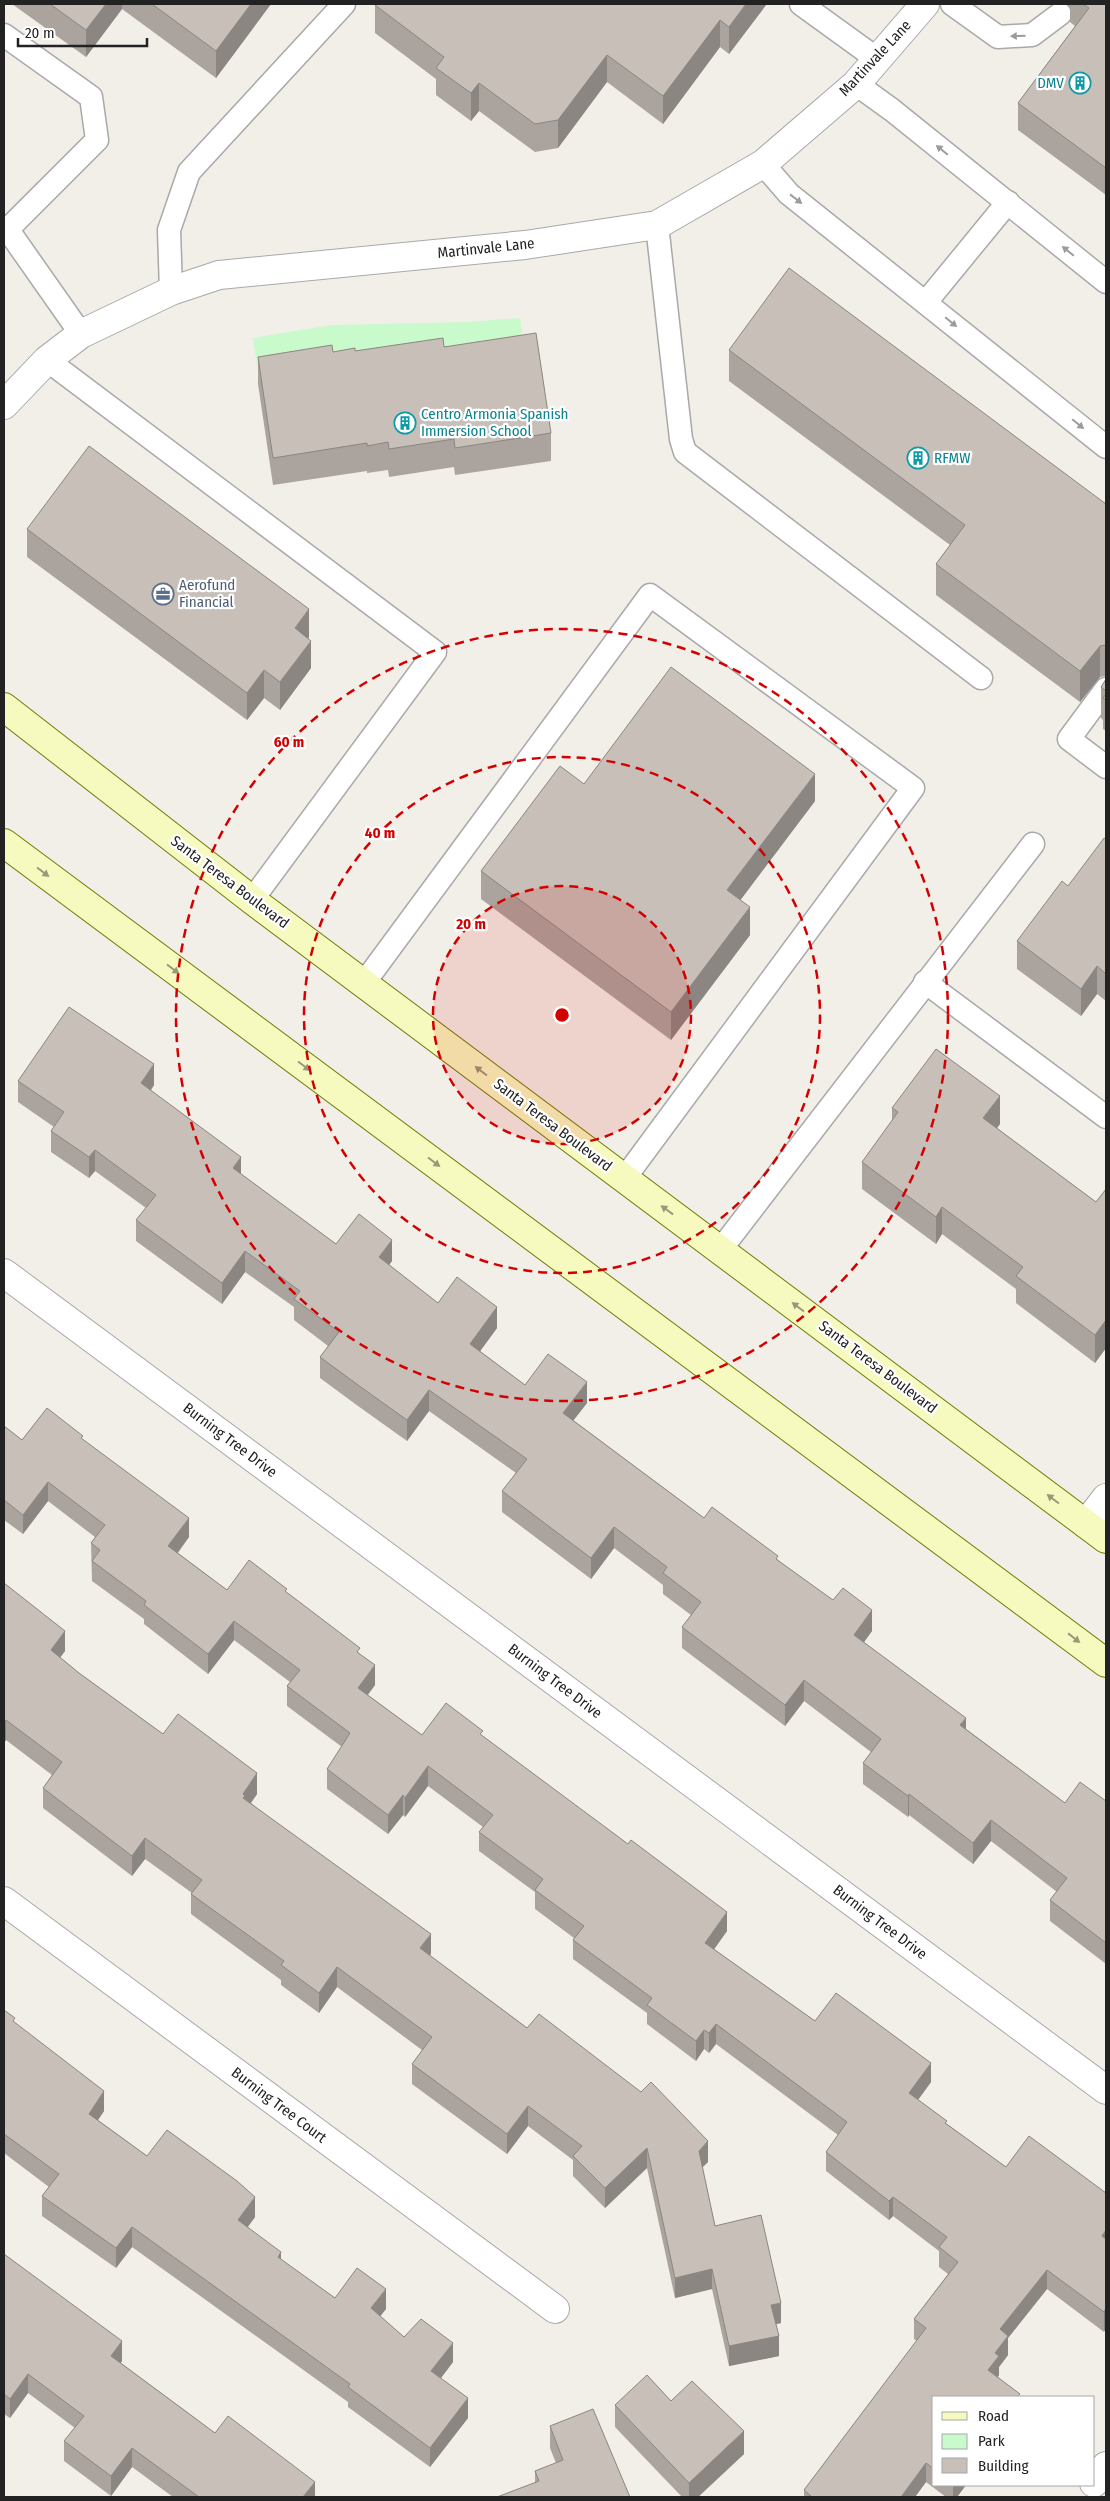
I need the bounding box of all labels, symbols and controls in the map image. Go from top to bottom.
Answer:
scale bar [18,15,146,47]
street label: Martinvale Lane [835,16,915,100]
text: 20 m [25,24,55,42]
one-way arrow [1009,32,1025,40]
building icon: DMV [1068,71,1092,95]
place label: DMV [1037,74,1064,92]
one-way arrow [935,144,948,155]
one-way arrow [790,194,803,205]
street label: Martinvale Lane [437,234,535,262]
one-way arrow [1062,246,1075,257]
one-way arrow [944,317,957,328]
place label: Centro Armonia Spanish Immersion School [421,405,569,440]
building icon: Centro Armonia Spanish Immersion School [393,411,417,435]
one-way arrow [1071,418,1084,429]
building icon: RFMW [906,446,930,470]
place label: RFMW [934,449,970,467]
place label: Aerofund Financial [179,576,235,611]
office icon: Aerofund Financial [151,582,175,606]
text: 60 m [274,733,304,751]
text: 40 m [365,824,395,842]
street label: Santa Teresa Boulevard [167,832,293,932]
one-way arrow [36,867,50,877]
text: 20 m [455,915,486,933]
one-way arrow [166,963,179,974]
centre of rings [553,1006,571,1024]
one-way arrow [297,1060,310,1071]
one-way arrow [474,1066,488,1076]
street label: Santa Teresa Boulevard [490,1075,616,1175]
one-way arrow [427,1157,440,1168]
one-way arrow [660,1205,674,1215]
one-way arrow [792,1301,805,1312]
street label: Santa Teresa Boulevard [815,1317,941,1417]
street label: Burning Tree Drive [180,1399,280,1481]
one-way arrow [1046,1494,1060,1504]
one-way arrow [1067,1632,1080,1643]
street label: Burning Tree Drive [505,1640,605,1722]
street label: Burning Tree Drive [830,1881,930,1963]
street label: Burning Tree Court [228,2063,330,2147]
legend [932,2396,1095,2486]
text: Road [978,2407,1009,2425]
text: Park [978,2432,1005,2450]
text: Building [978,2457,1029,2475]

